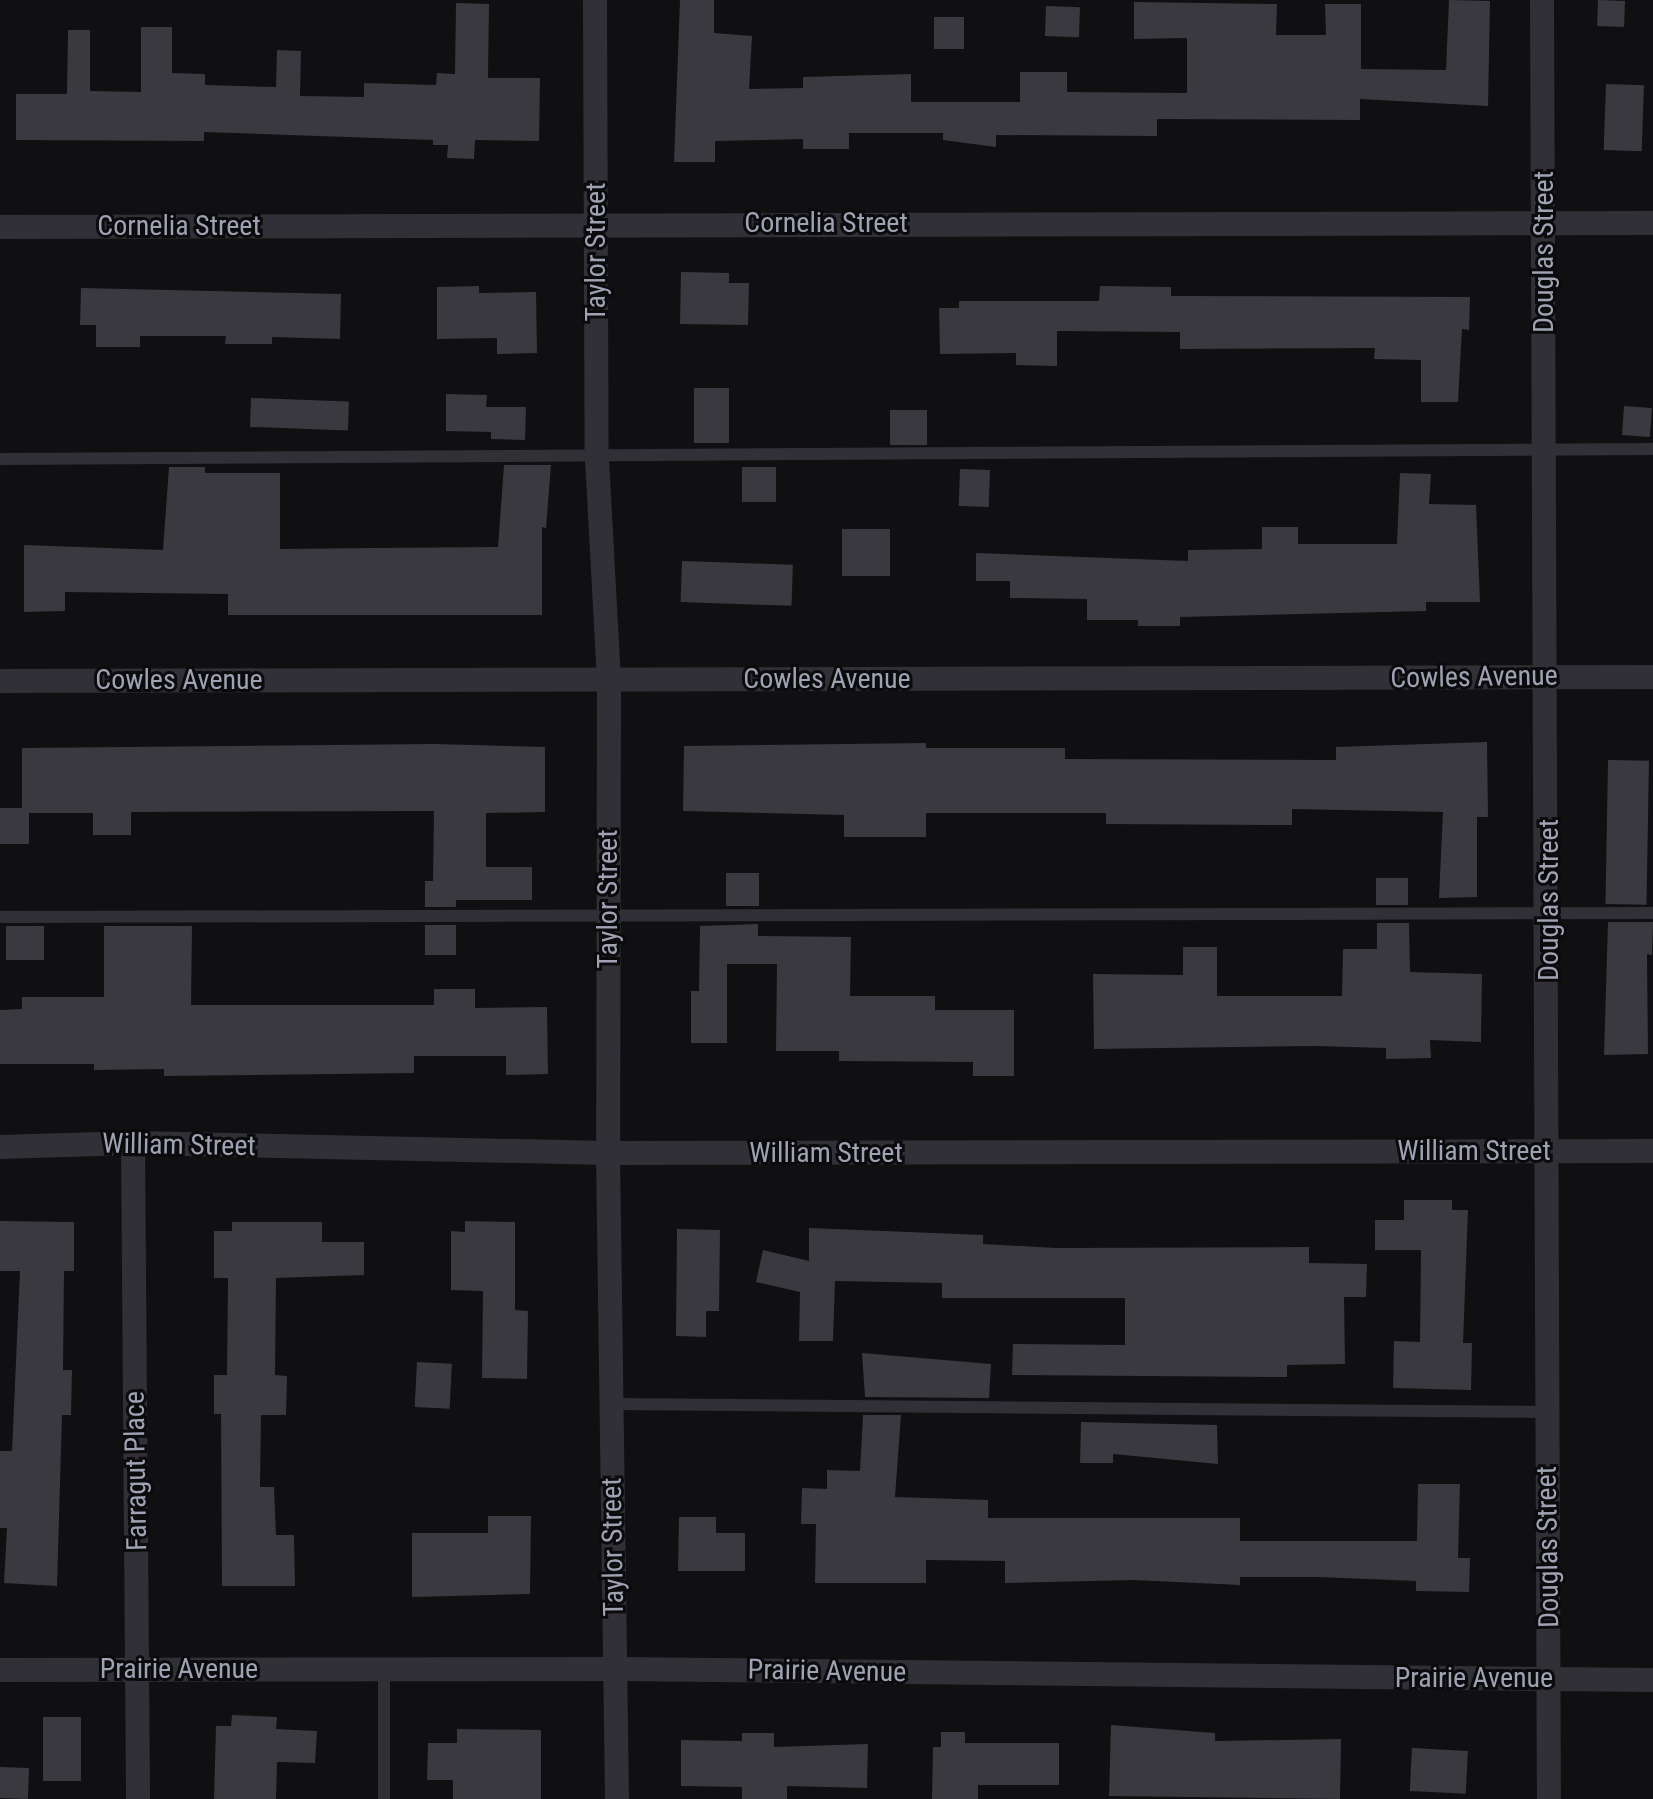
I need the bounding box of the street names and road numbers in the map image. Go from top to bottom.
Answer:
street label: Douglas Street [1527,171,1561,333]
street label: Taylor Street [579,183,613,321]
street label: Cornelia Street [744,206,908,240]
street label: Cornelia Street [97,209,261,243]
street label: Cowles Avenue [1390,659,1558,695]
street label: Cowles Avenue [743,662,911,696]
street label: Cowles Avenue [95,663,263,697]
street label: Douglas Street [1532,819,1566,981]
street label: Taylor Street [591,830,625,968]
street label: William Street [102,1127,256,1163]
street label: William Street [1397,1134,1551,1168]
street label: William Street [749,1136,903,1170]
street label: Farragut Place [118,1391,154,1551]
street label: Douglas Street [1530,1466,1566,1628]
street label: Taylor Street [595,1477,631,1617]
street label: Prairie Avenue [100,1652,258,1686]
street label: Prairie Avenue [747,1653,907,1689]
street label: Prairie Avenue [1395,1661,1553,1695]

